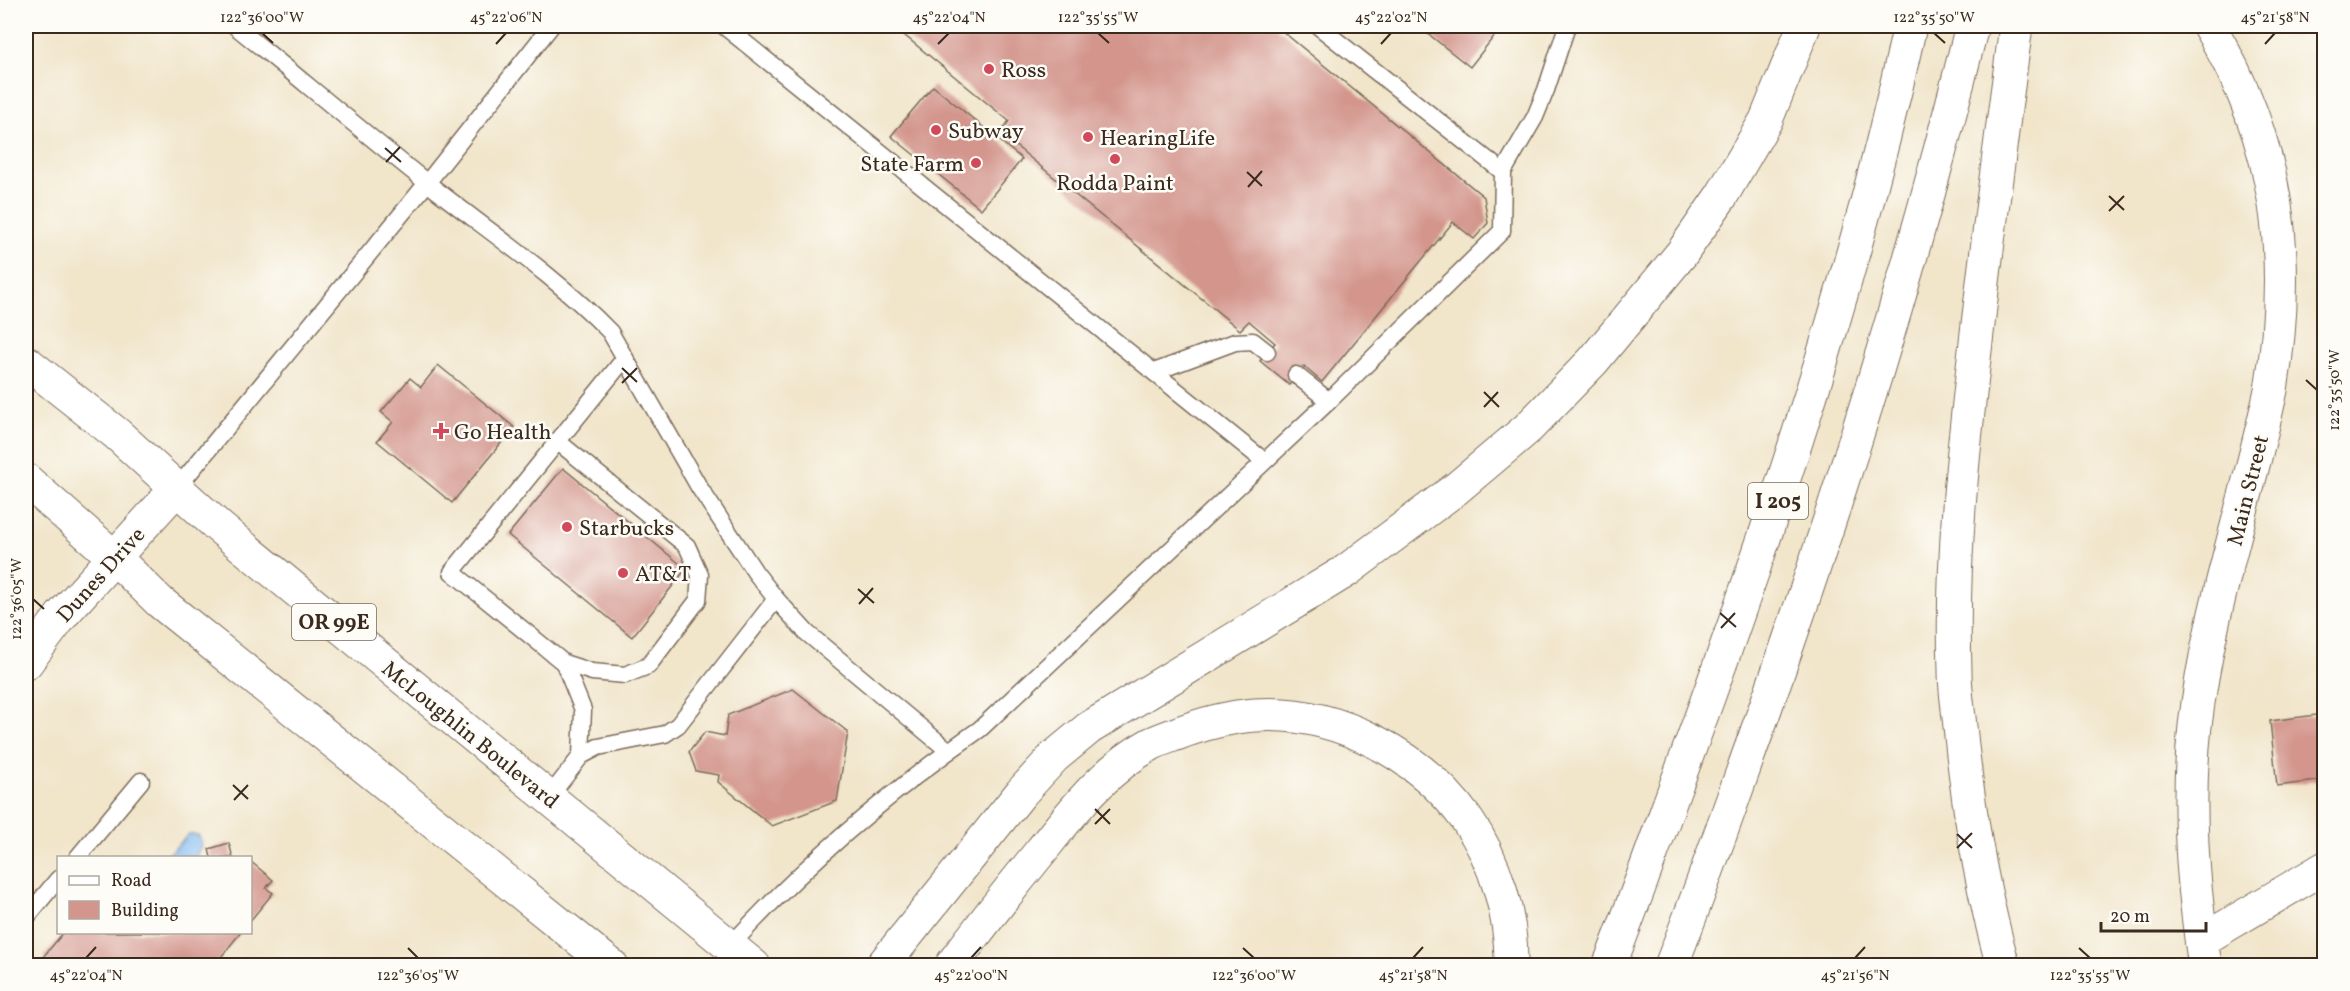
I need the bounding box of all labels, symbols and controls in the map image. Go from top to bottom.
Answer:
text: 122°36'00"W [220,8,304,29]
text: 45°22'06"N [470,8,542,29]
text: 45°22'04"N [912,8,986,29]
text: 122°35'55"W [1058,8,1138,29]
text: 45°22'02"N [1355,8,1427,29]
text: 122°35'50"W [1893,8,1975,29]
text: 45°21'58"N [2240,8,2310,29]
place label: Ross [1001,56,1046,87]
marker: Ross [982,62,996,76]
place label: Subway [948,117,1024,148]
marker: Subway [929,123,943,137]
place label: HearingLife [1100,124,1215,155]
marker: HearingLife [1081,130,1095,144]
place label: State Farm [860,150,964,181]
marker: Rodda Paint [1108,152,1122,166]
marker: State Farm [969,156,983,170]
place label: Rodda Paint [1056,169,1174,200]
text: 122°35'50"W [2325,349,2346,431]
place label: Go Health [454,418,552,449]
marker: Go Health [432,422,450,440]
street label: Main Street [2221,432,2278,549]
road number: I 205 [1748,483,1808,519]
place label: Starbucks [579,514,674,545]
marker: Starbucks [560,520,574,534]
street label: Dunes Drive [50,521,153,630]
text: 122°36'05"W [7,558,28,640]
place label: AT&T [635,560,691,591]
marker: AT&T [616,566,630,580]
road number: OR 99E [292,604,376,640]
street label: McLoughlin Boulevard [374,655,565,817]
legend [57,856,252,934]
text: Road [111,869,152,894]
scale bar [2101,895,2206,933]
text: Building [111,899,179,924]
text: 20 m [2110,905,2150,930]
text: 45°22'04"N [49,966,123,987]
text: 122°36'05"W [377,966,459,987]
text: 45°22'00"N [934,966,1008,987]
text: 122°36'00"W [1212,966,1296,987]
text: 45°21'58"N [1378,966,1448,987]
text: 45°21'56"N [1820,966,1890,987]
text: 122°35'55"W [2050,966,2130,987]

